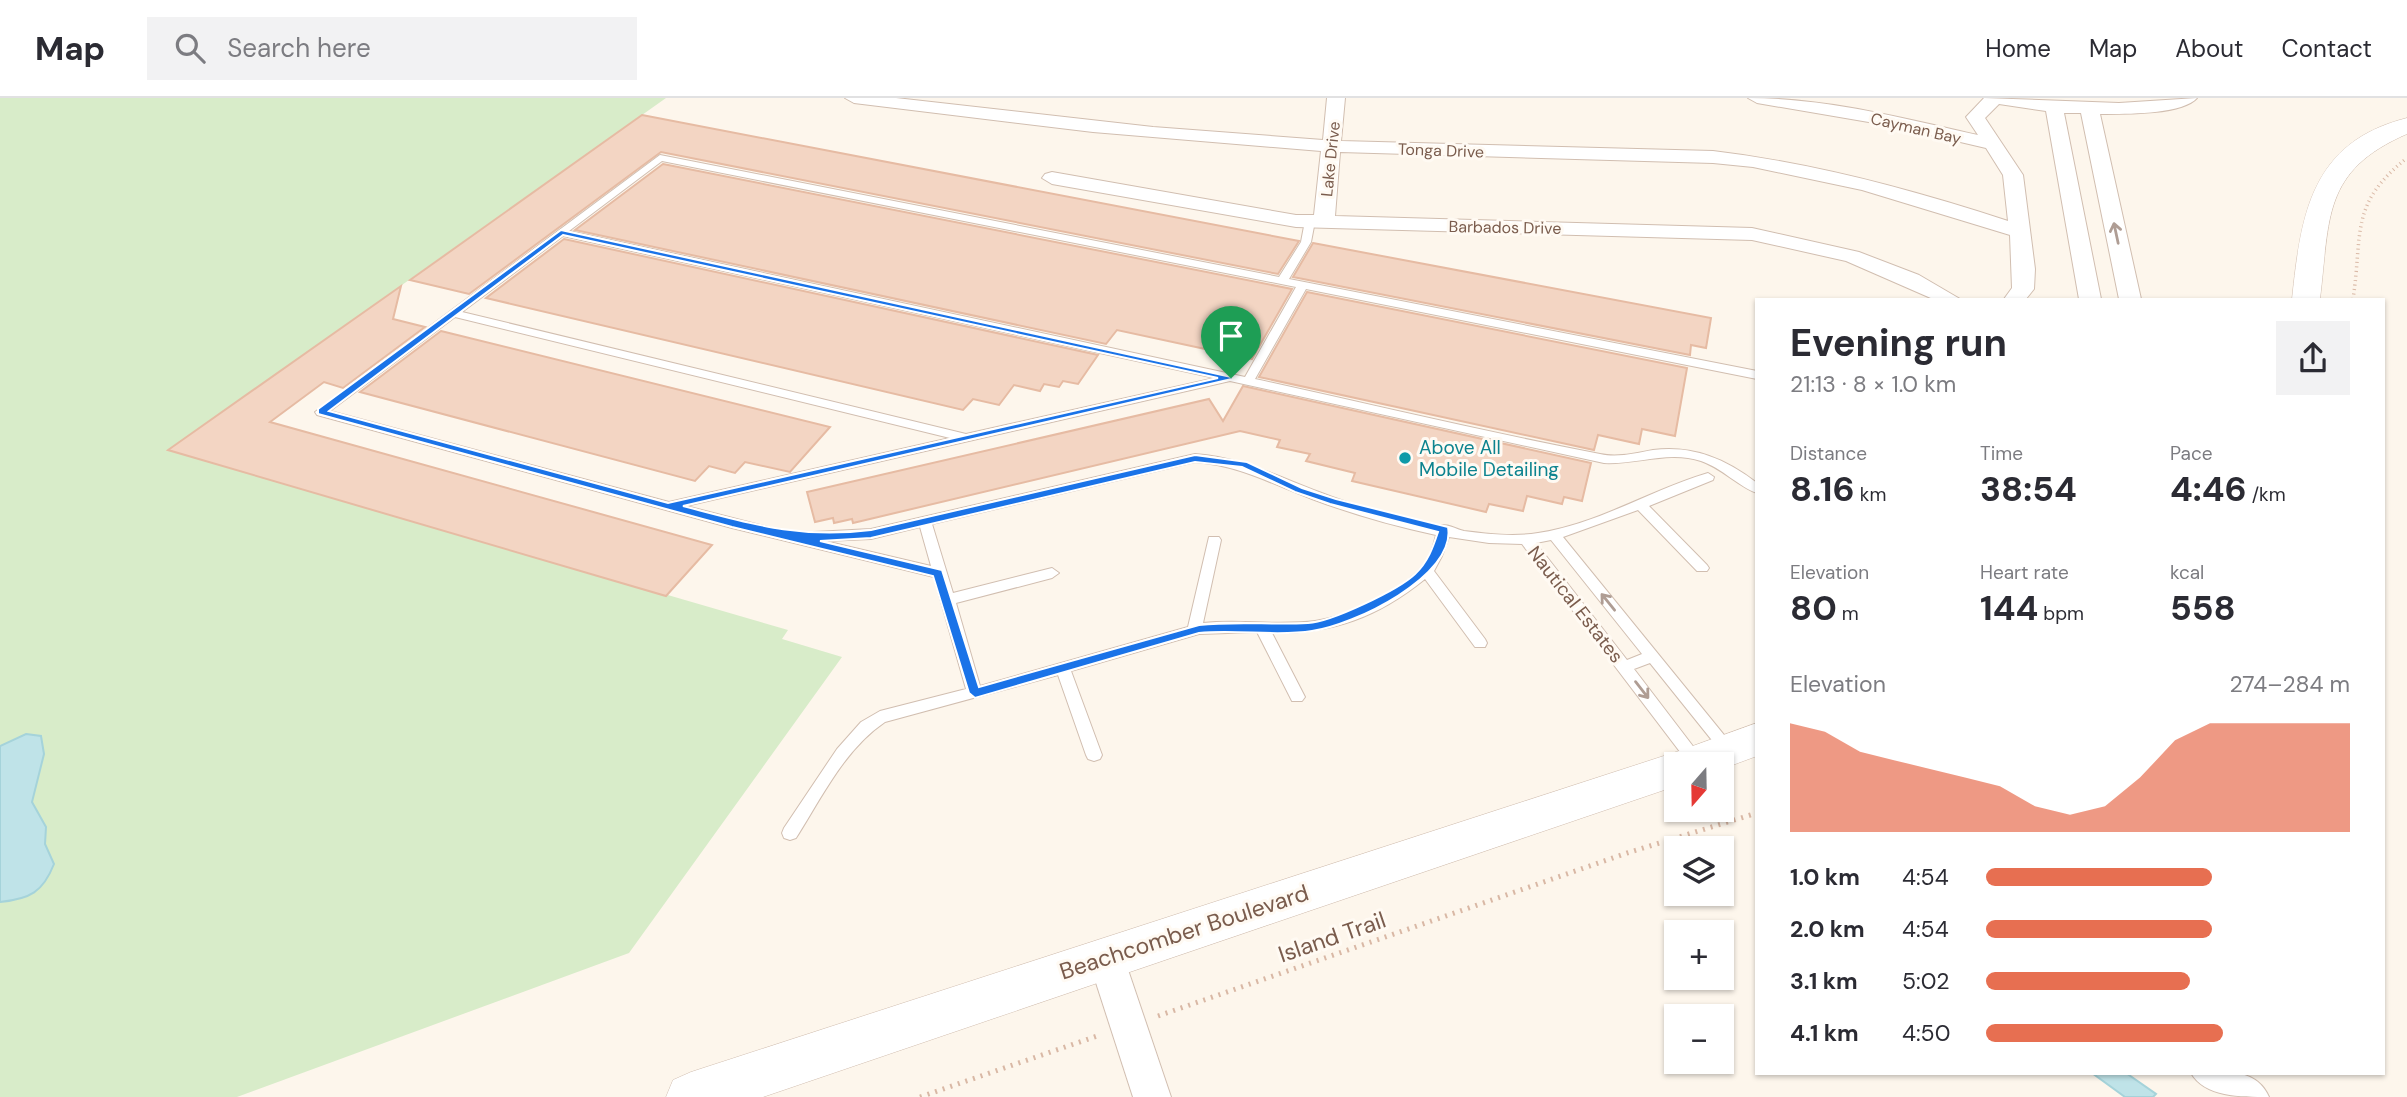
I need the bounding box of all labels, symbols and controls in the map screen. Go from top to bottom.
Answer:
search box [147,17,637,80]
text: Map [35,27,105,70]
icon: search [171,29,209,67]
text: Search here [227,31,371,65]
text: Home [1985,33,2051,64]
text: Map [2089,33,2137,64]
text: About [2175,33,2244,64]
text: Contact [2282,33,2372,64]
street label: Cayman Bay [1869,108,1963,149]
street label: Lake Drive [1316,120,1345,198]
street label: Tonga Drive [1398,139,1484,162]
street label: Barbados Drive [1448,216,1562,239]
one-way arrow [2108,222,2122,245]
pin [1201,306,1261,378]
icon: arrive [1212,317,1250,355]
text: Evening run [1790,318,2007,368]
button: share [2276,321,2350,395]
text: 21:13 · 8 × 1.0 km [1790,369,1956,399]
place label: Above All Mobile Detailing [1419,435,1559,482]
text: Distance [1790,441,1867,466]
text: Time [1980,441,2023,466]
text: Pace [2170,441,2213,466]
marker: Above All Mobile Detailing [1397,450,1413,466]
text: 8.16 [1790,466,1855,512]
text: 38:54 [1980,466,2077,512]
text: 4:46 [2170,466,2247,512]
text: km [1855,482,1886,507]
text: /km [2247,482,2286,507]
street label: Nautical Estates [1522,541,1629,668]
text: Elevation [1790,560,1869,585]
text: Heart rate [1980,560,2069,585]
text: kcal [2170,560,2204,585]
text: 80 [1790,585,1837,631]
text: 144 [1980,585,2038,631]
text: 558 [2170,585,2236,631]
one-way arrow [1601,593,1616,611]
text: m [1837,601,1859,626]
text: bpm [2038,601,2084,626]
text: Elevation [1790,669,1886,699]
text: 274–284 m [2229,669,2350,699]
one-way arrow [1634,681,1649,700]
north arrow [1664,752,1734,822]
map controls [1664,752,1734,1074]
button: layers [1664,836,1734,906]
text: 1.0 km [1790,862,1860,892]
text: 4:54 [1902,862,1949,892]
street label: Beachcomber Boulevard [1056,878,1312,986]
street label: Island Trail [1274,905,1390,969]
text: 2.0 km [1790,914,1865,944]
text: 4:54 [1902,914,1949,944]
button: + [1664,920,1734,990]
text: 3.1 km [1790,966,1858,996]
text: 5:02 [1902,966,1949,996]
button: − [1664,1004,1734,1074]
text: 4.1 km [1790,1018,1859,1048]
text: 4:50 [1902,1018,1950,1048]

